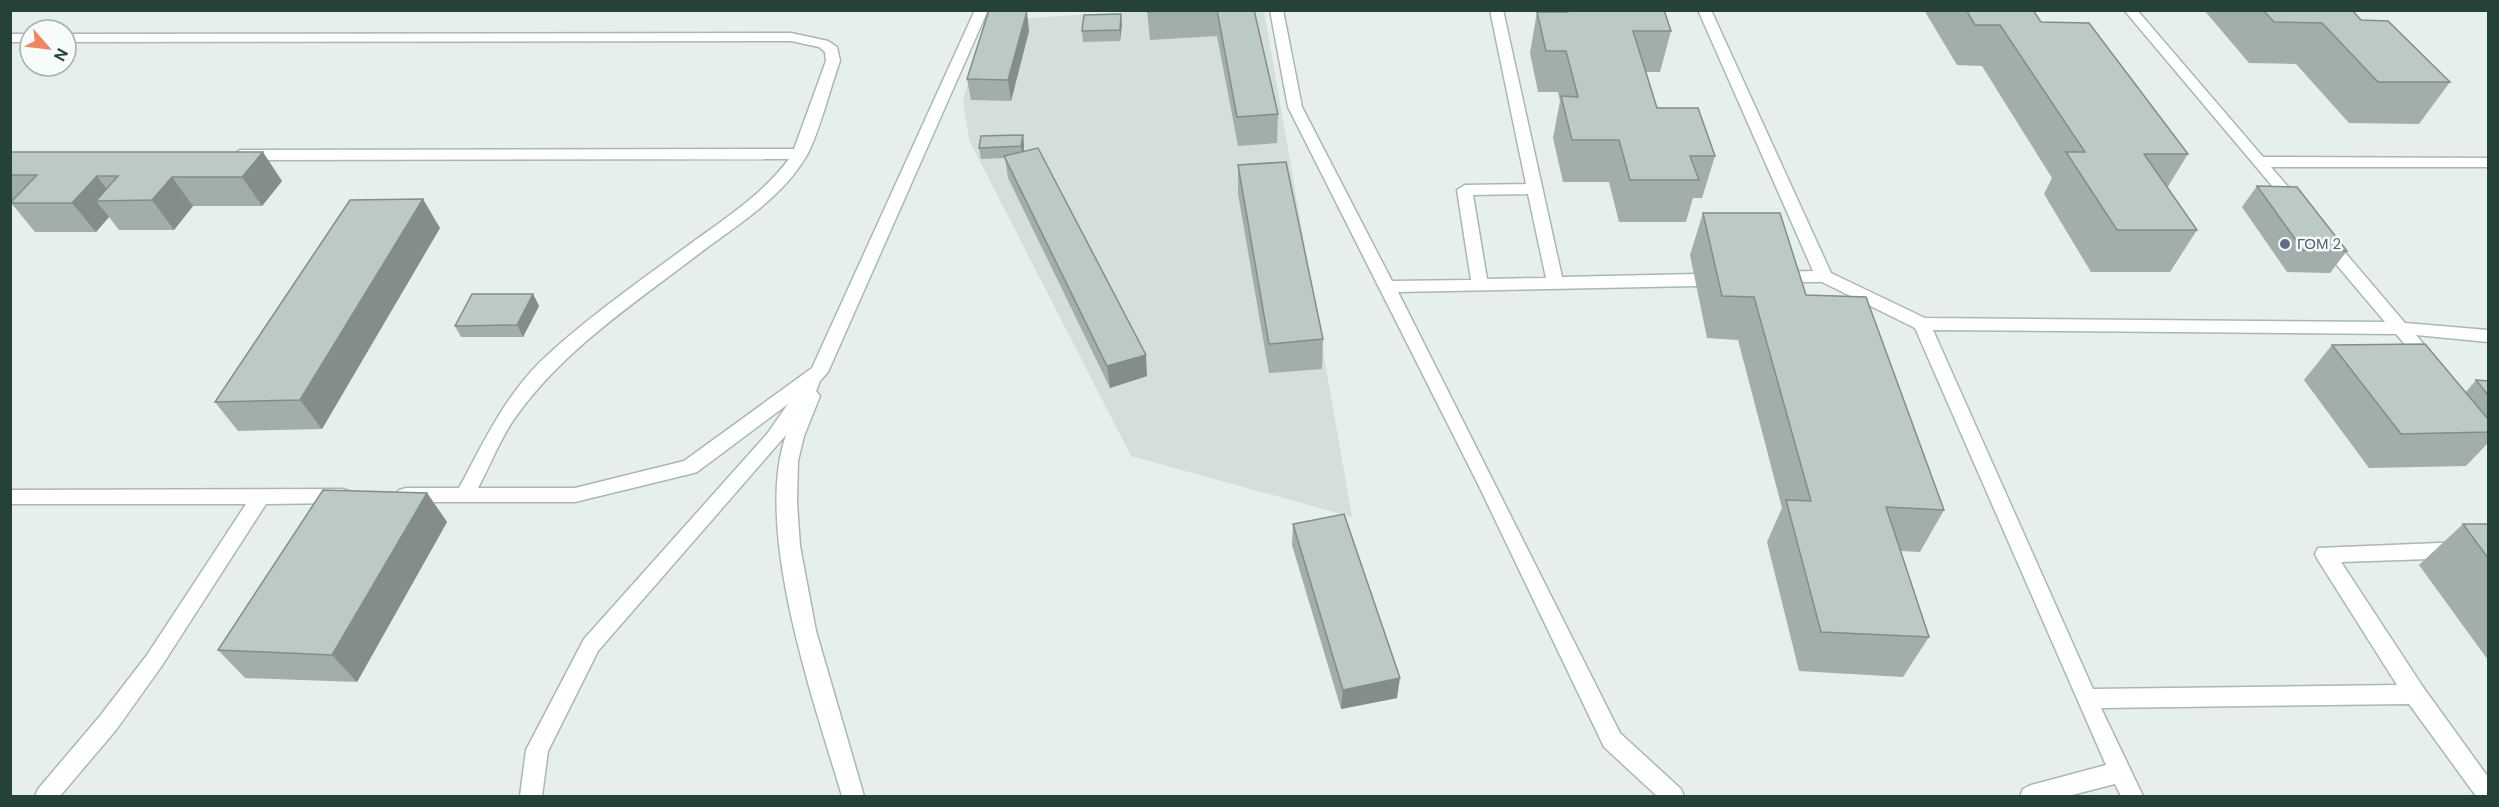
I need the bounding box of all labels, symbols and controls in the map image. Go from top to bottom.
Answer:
north arrow [18,18,78,78]
text: N [49,45,73,65]
place label: ГОМ 2 [2297,234,2341,254]
marker: ГОМ 2 [2278,237,2292,251]

